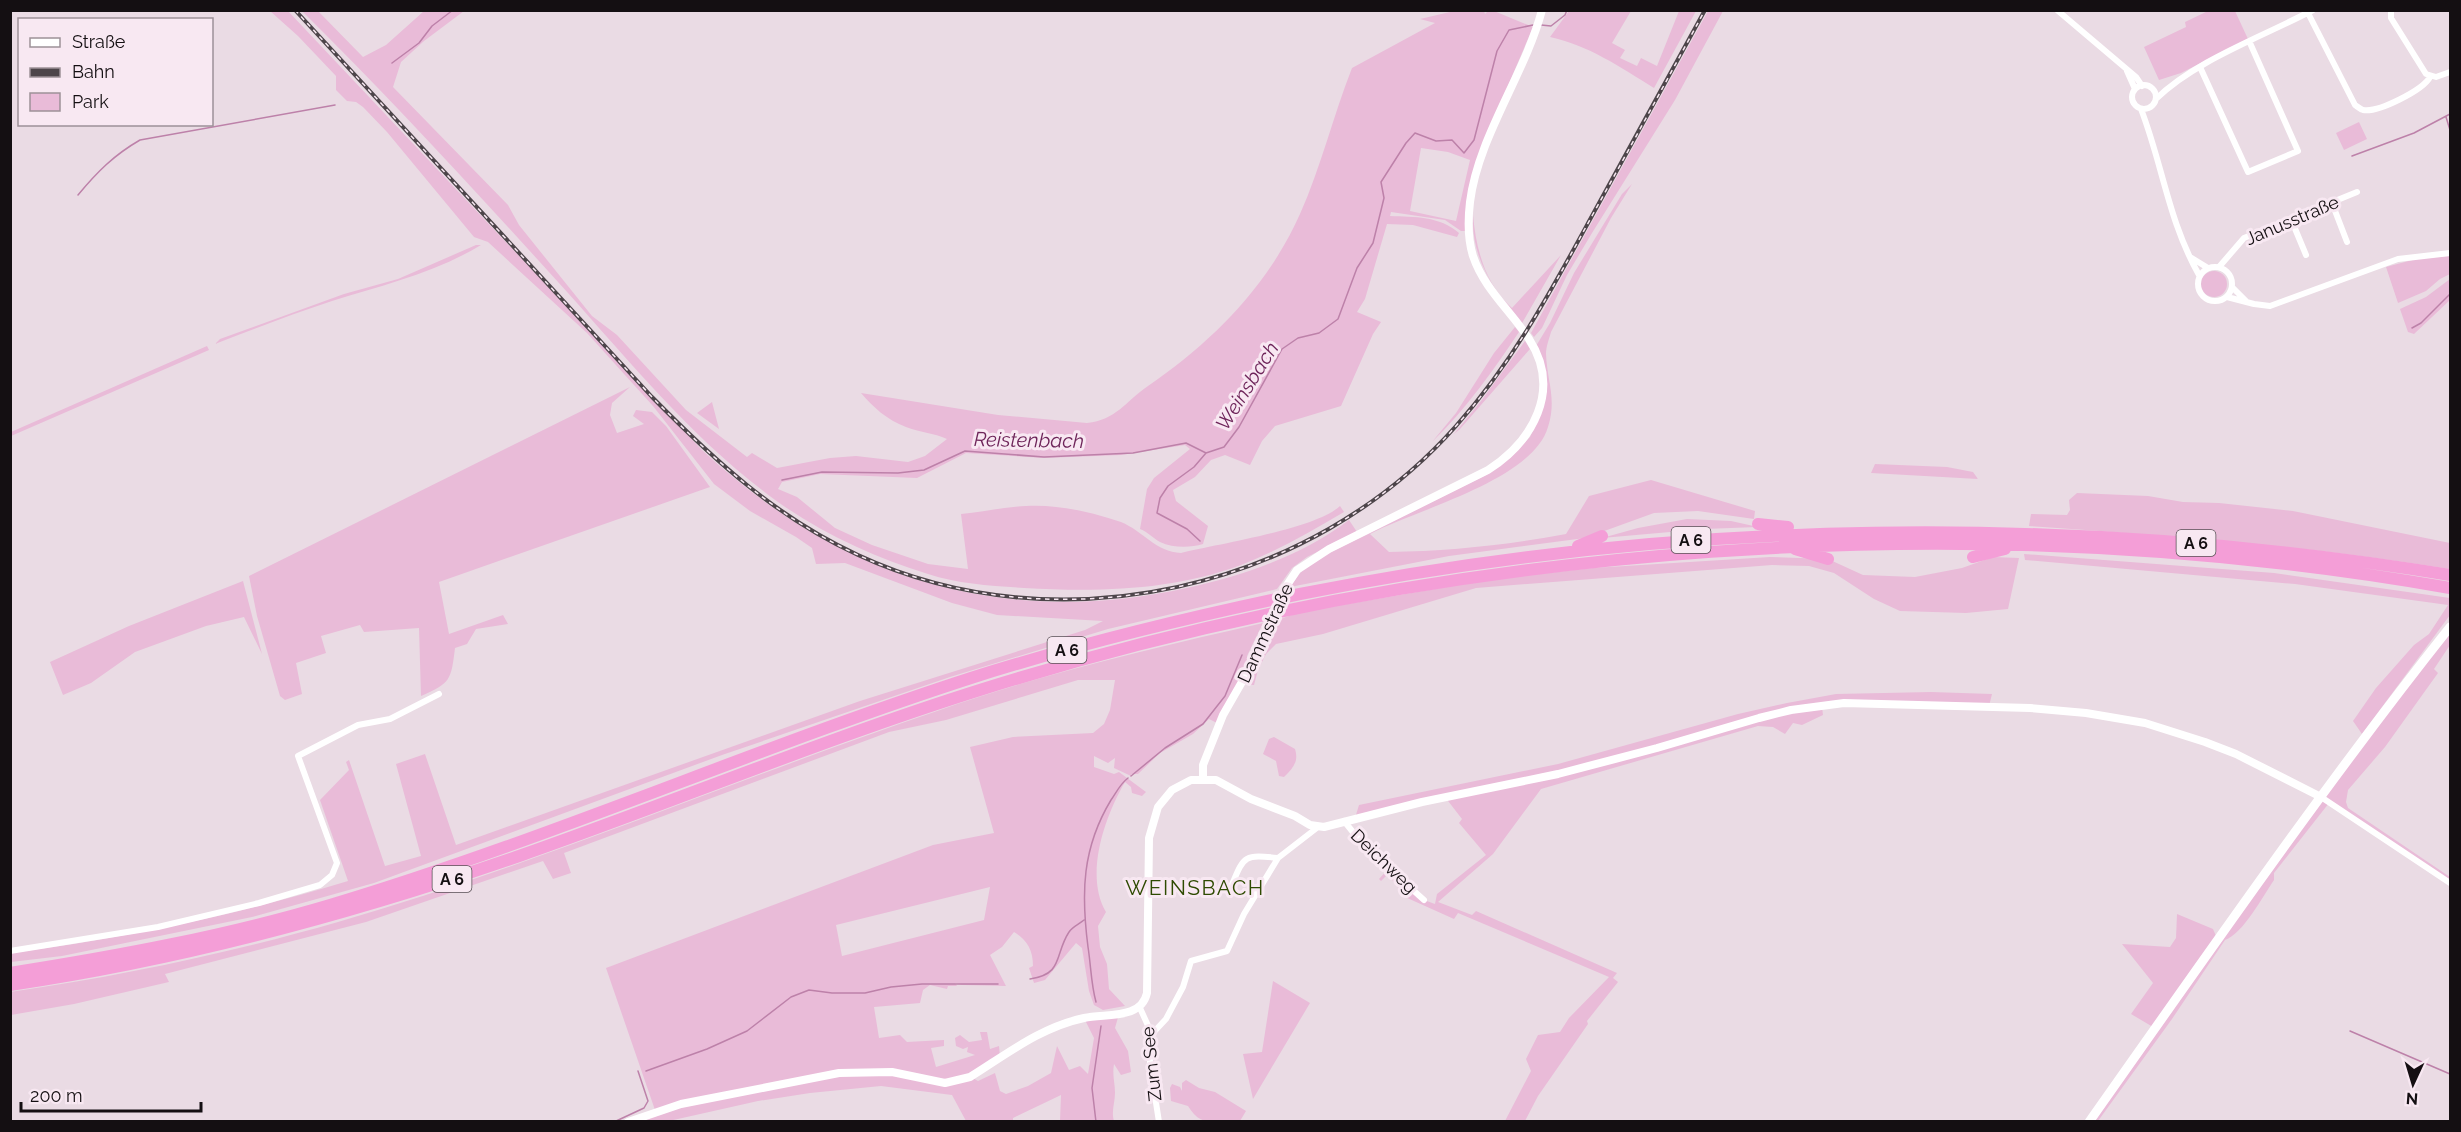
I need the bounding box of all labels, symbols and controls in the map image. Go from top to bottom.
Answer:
legend [18,18,213,126]
text: Straße [72,31,126,52]
text: Bahn [72,61,115,82]
text: Park [72,91,109,112]
street label: Janusstraße [2242,191,2342,249]
water label: Weinsbach [1210,337,1284,435]
water label: Reistenbach [974,427,1084,453]
road number: A 6 [1672,527,1710,553]
road number: A 6 [2176,530,2216,556]
street label: Dammstraße [1233,580,1297,686]
road number: A 6 [1048,637,1086,663]
street label: Deichweg [1347,824,1421,898]
road number: A 6 [432,866,472,892]
district label: WEINSBACH [1125,875,1265,900]
street label: Zum See [1137,1025,1165,1102]
north arrow [2383,1054,2443,1114]
scale bar [21,1075,201,1113]
text: 200 m [30,1085,83,1106]
text: N [2405,1089,2419,1108]

